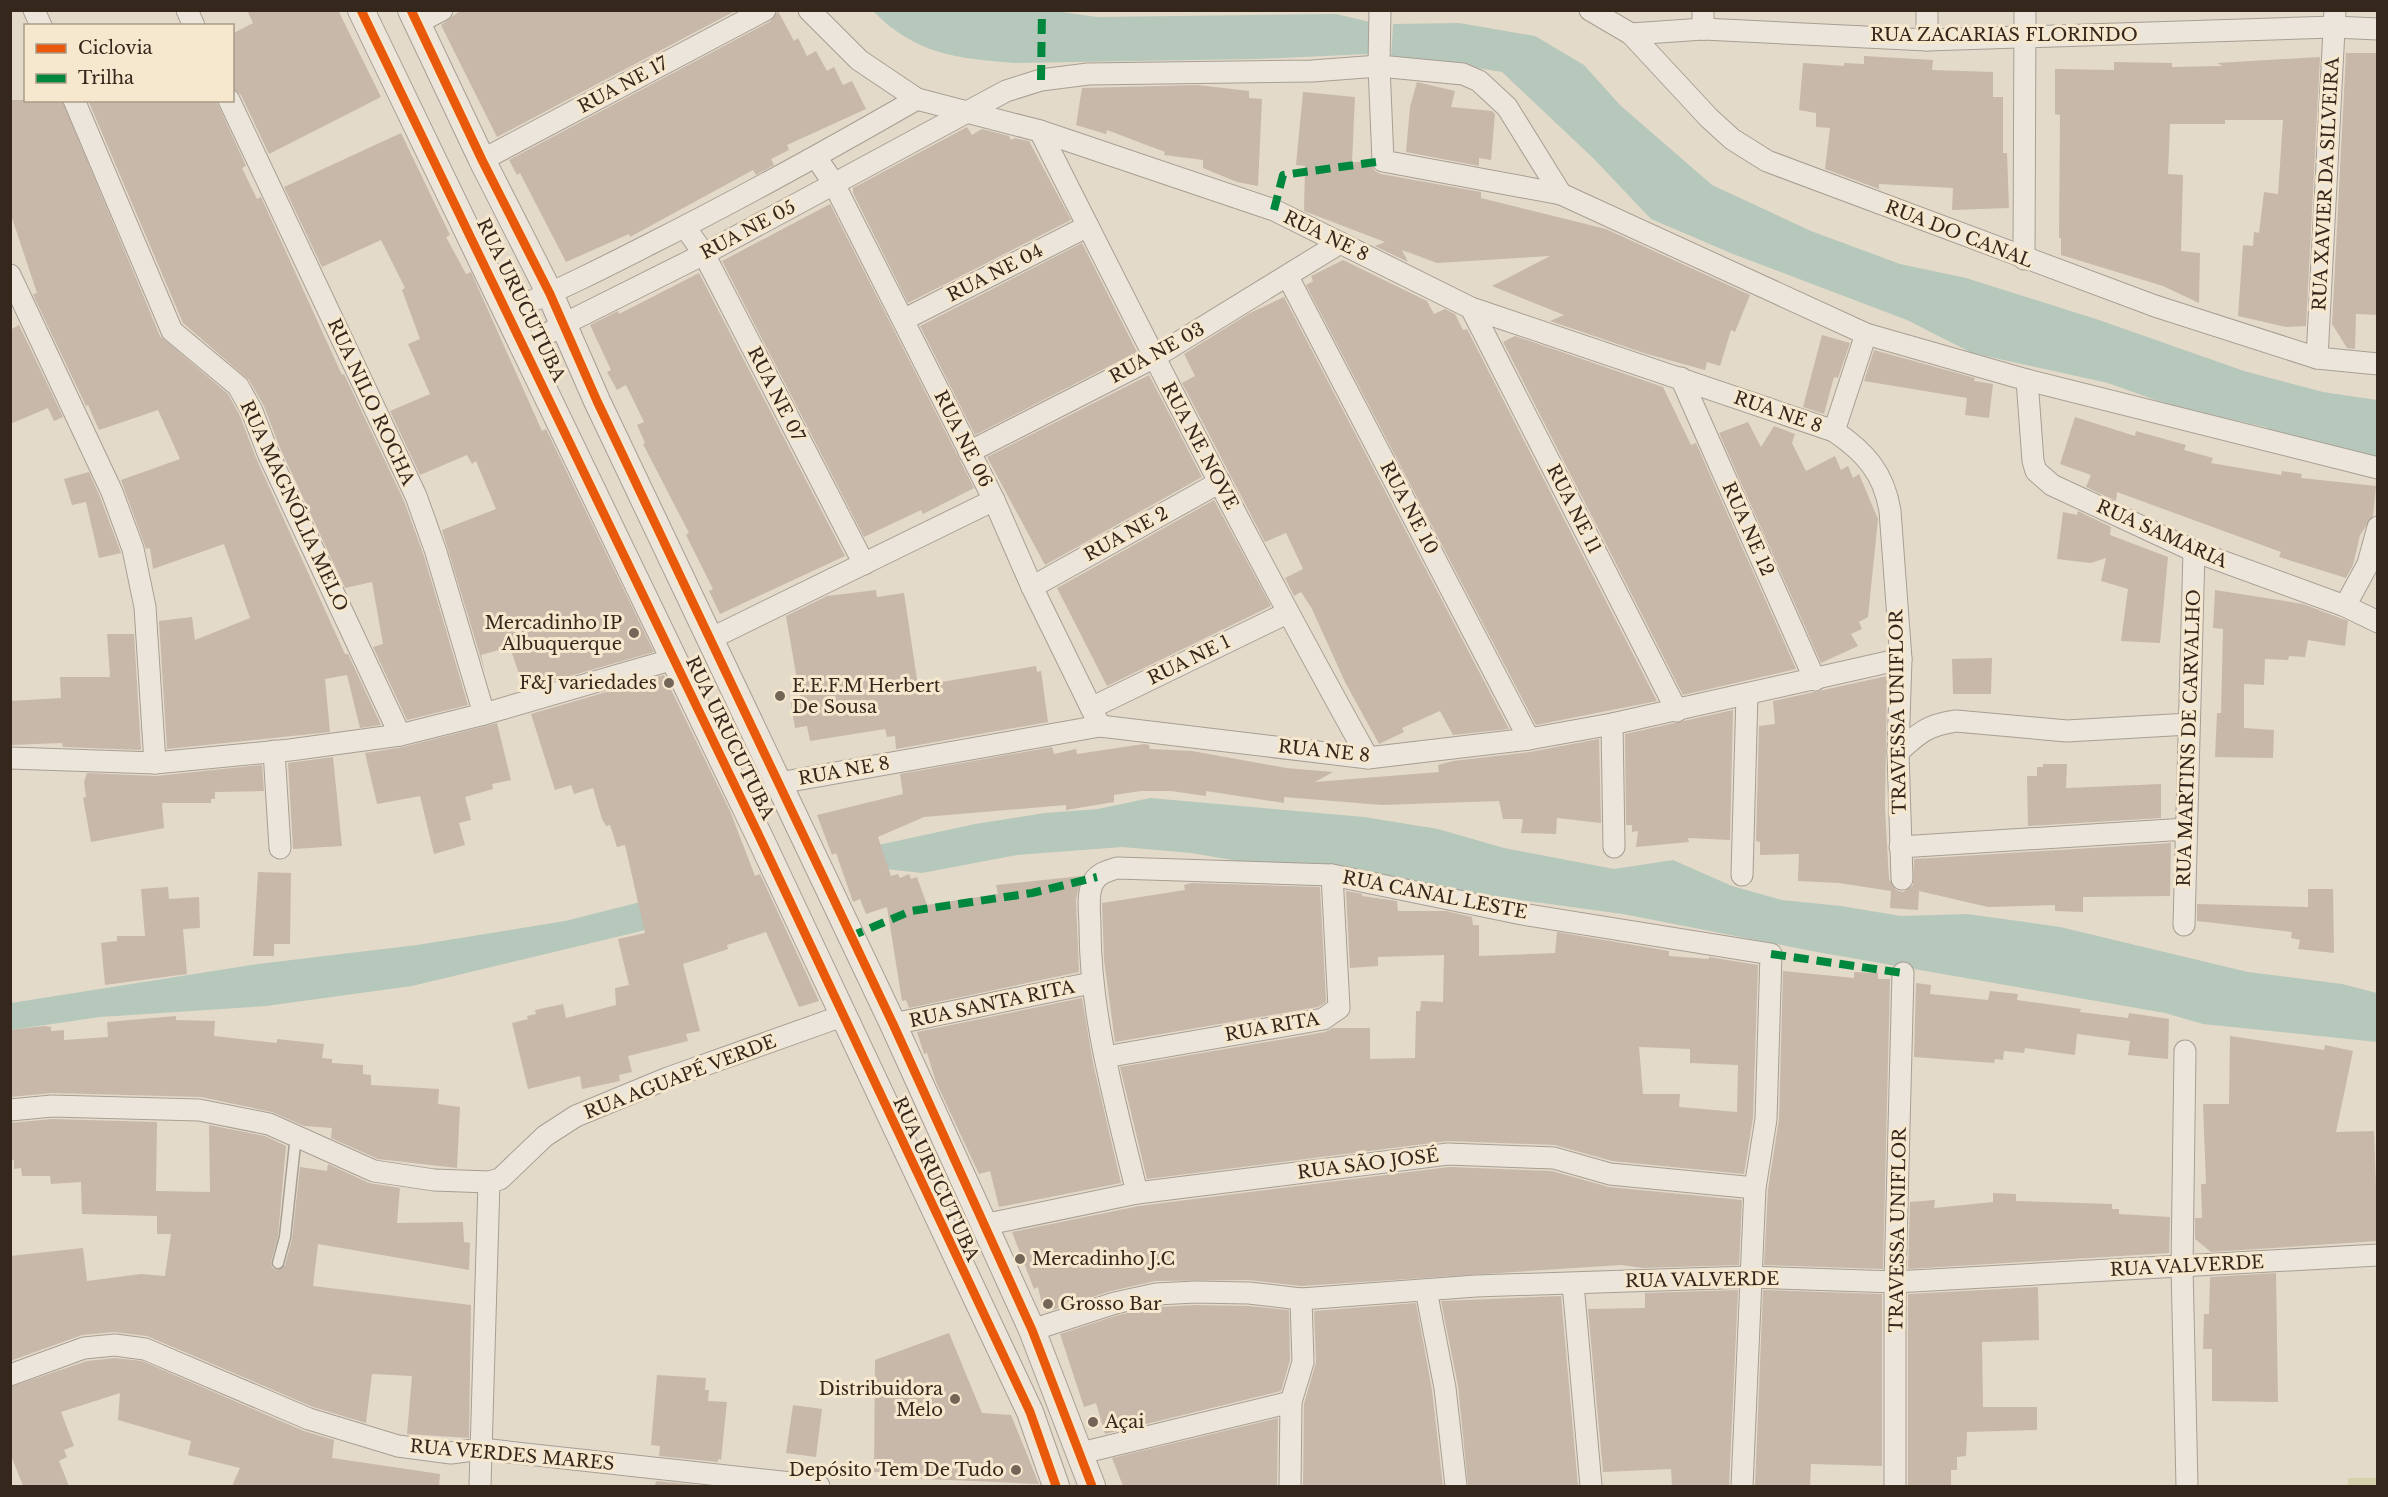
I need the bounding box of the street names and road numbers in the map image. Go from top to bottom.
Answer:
street label: RUA ZACARIAS FLORINDO [1870,24,2138,46]
street label: RUA NE 17 [574,52,672,118]
street label: RUA XAVIER DA SILVEIRA [2308,55,2344,311]
street label: RUA NE 05 [697,196,799,264]
street label: RUA DO CANAL [1882,196,2036,272]
street label: RUA NE 8 [1280,206,1372,266]
street label: RUA URUCUTUBA [472,215,571,386]
street label: RUA NE 04 [943,239,1047,307]
street label: RUA NILO ROCHA [323,315,420,490]
street label: RUA NE 03 [1106,318,1208,388]
street label: RUA NE 07 [743,343,810,446]
street label: RUA NE NOVE [1157,379,1243,513]
street label: RUA NE 06 [929,387,997,491]
street label: RUA NE 8 [1731,387,1825,437]
street label: RUA MAGNÓLIA MELO [235,397,353,615]
street label: RUA NE 10 [1375,458,1443,558]
street label: RUA NE 11 [1542,461,1606,557]
street label: RUA NE 12 [1718,479,1778,579]
street label: RUA SAMARIA [2093,495,2232,573]
street label: RUA NE 2 [1080,502,1172,566]
street label: RUA MARTINS DE CARVALHO [2173,589,2205,887]
street label: TRAVESSA UNIFLOR [1885,609,1911,815]
street label: RUA NE 1 [1144,631,1234,689]
street label: RUA URUCUTUBA [681,653,780,824]
street label: RUA NE 8 [1277,735,1371,767]
street label: RUA NE 8 [797,752,891,790]
street label: RUA CANAL LESTE [1341,866,1529,924]
street label: RUA SANTA RITA [907,975,1078,1032]
street label: RUA RITA [1223,1008,1322,1046]
street label: RUA AGUAPÉ VERDE [580,1029,779,1124]
street label: RUA URUCUTUBA [888,1093,984,1266]
street label: TRAVESSA UNIFLOR [1885,1127,1911,1333]
street label: RUA SÃO JOSÉ [1296,1142,1440,1184]
street label: RUA VALVERDE [2109,1251,2265,1281]
street label: RUA VALVERDE [1625,1268,1779,1292]
street label: RUA VERDES MARES [409,1435,615,1475]

